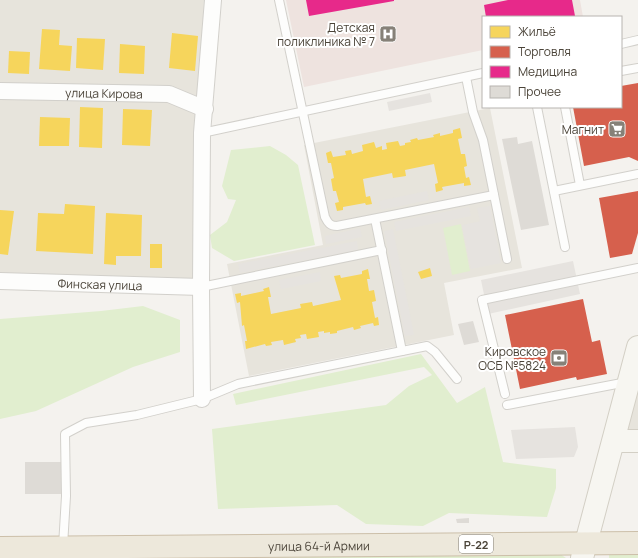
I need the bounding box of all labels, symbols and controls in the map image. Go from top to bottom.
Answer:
legend [482,16,622,108]
place label: Детская поликлиника № 7 [277,19,375,50]
text: Жильё [518,23,556,40]
hospital icon: Детская поликлиника № 7 [378,24,398,44]
text: Торговля [518,43,571,60]
text: Медицина [518,63,577,80]
text: Прочее [518,83,561,100]
street label: улица Кирова [65,84,143,102]
supermarket icon: Магнит [607,119,627,139]
place label: Магнит [562,121,604,138]
street label: Финская улица [57,274,143,294]
place label: Кировское ОСБ №5824 [478,343,546,374]
bank icon: Кировское ОСБ №5824 [549,348,569,368]
road number: Р-22 [459,535,493,553]
street label: улица 64-й Армии [268,537,370,554]

